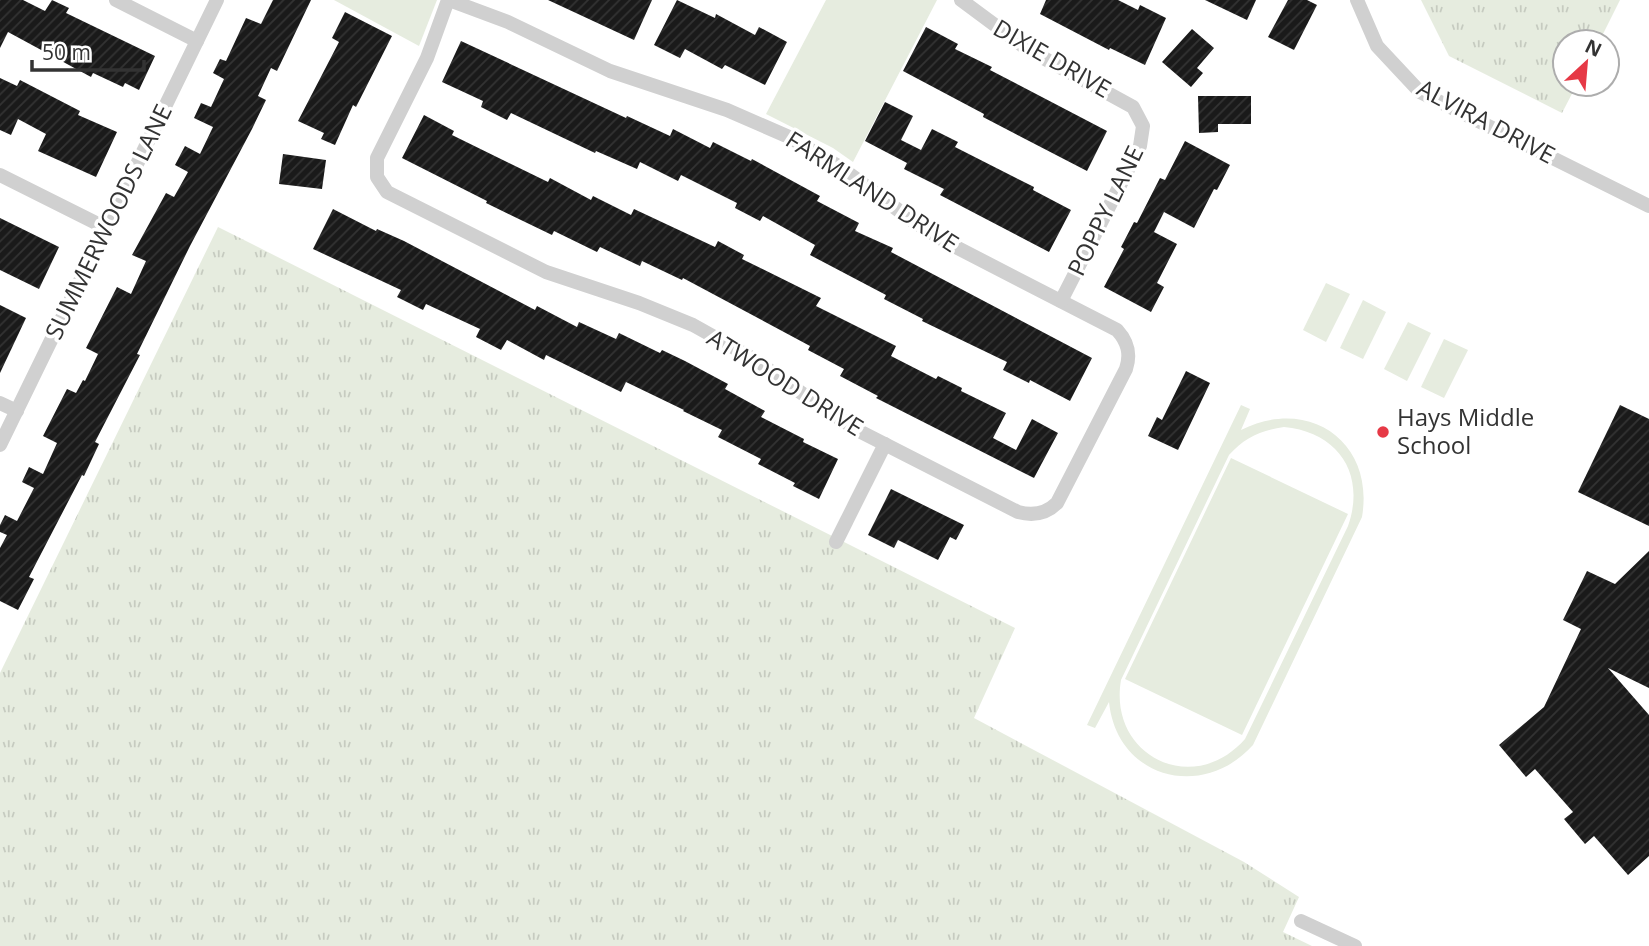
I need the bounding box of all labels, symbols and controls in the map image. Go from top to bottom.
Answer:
street label: DIXIE DRIVE [988,11,1118,105]
scale bar [32,28,144,72]
north arrow [1551,28,1621,98]
text: N [1581,33,1606,63]
text: 50 m [42,38,91,66]
street label: ALVIRA DRIVE [1412,71,1561,171]
street label: SUMMERWOODS LANE [36,98,179,344]
street label: FARMLAND DRIVE [780,122,966,259]
street label: POPPY LANE [1059,140,1150,281]
street label: ATWOOD DRIVE [702,321,870,443]
place label: Hays Middle School [1397,400,1534,461]
marker: Hays Middle School [1375,424,1391,440]

